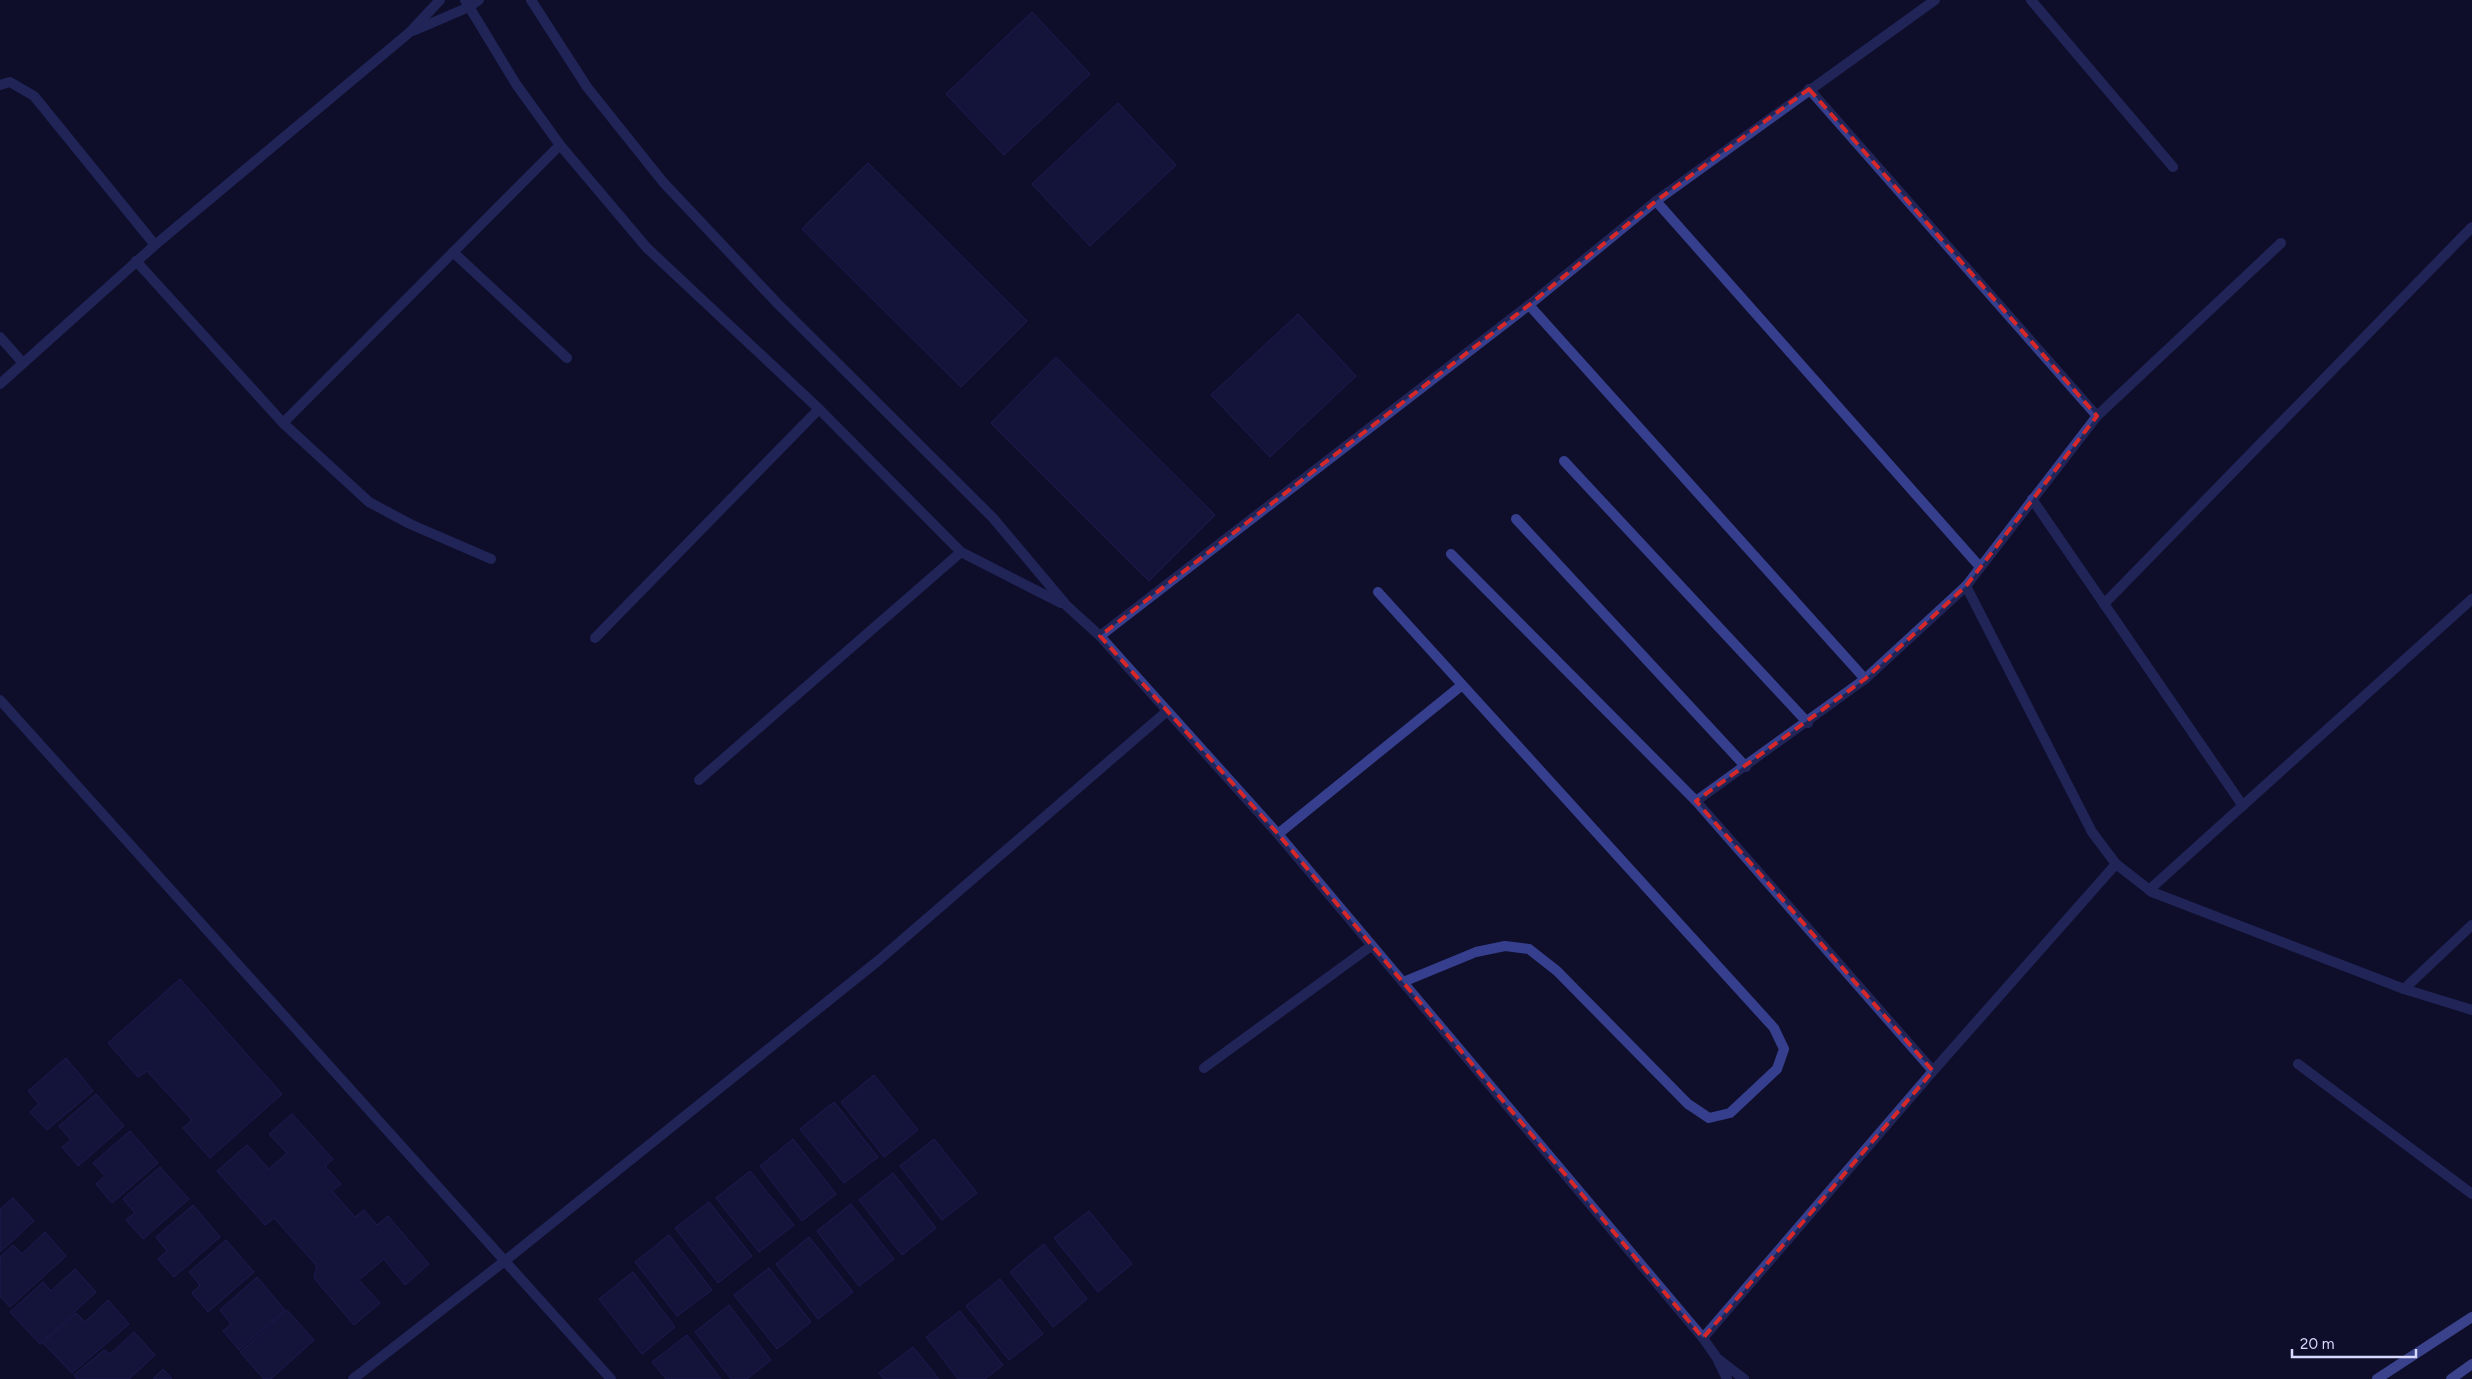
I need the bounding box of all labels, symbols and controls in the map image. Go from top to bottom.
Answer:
scale bar [2292,1326,2416,1358]
text: 20 m [2300,1335,2334,1353]

